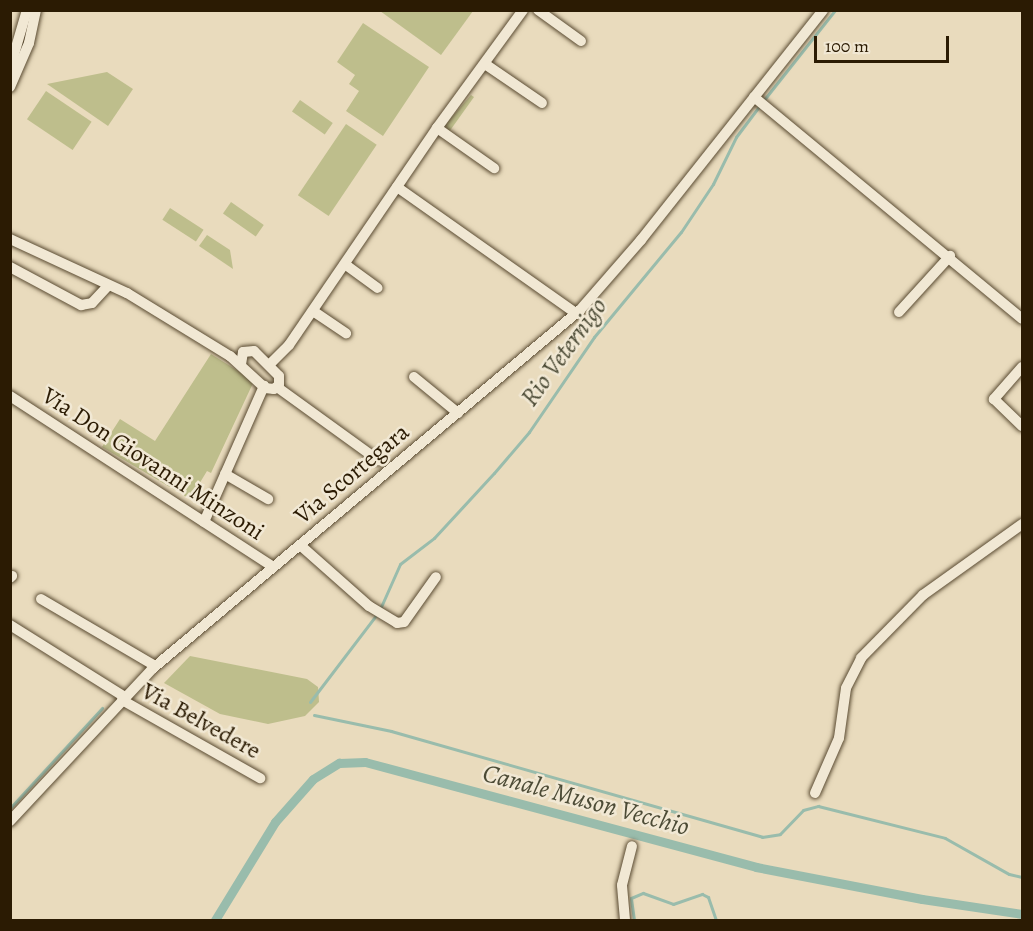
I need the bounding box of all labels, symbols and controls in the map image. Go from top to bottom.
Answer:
scale bar [817,24,952,62]
text: 100 m [825,34,869,58]
water label: Rio Veternigo [514,292,614,412]
street label: Via Don Giovanni Minzoni [36,381,270,547]
street label: Via Scortegara [289,418,415,530]
street label: Via Belvedere [137,677,265,765]
water label: Canale Muson Vecchio [479,757,693,843]

